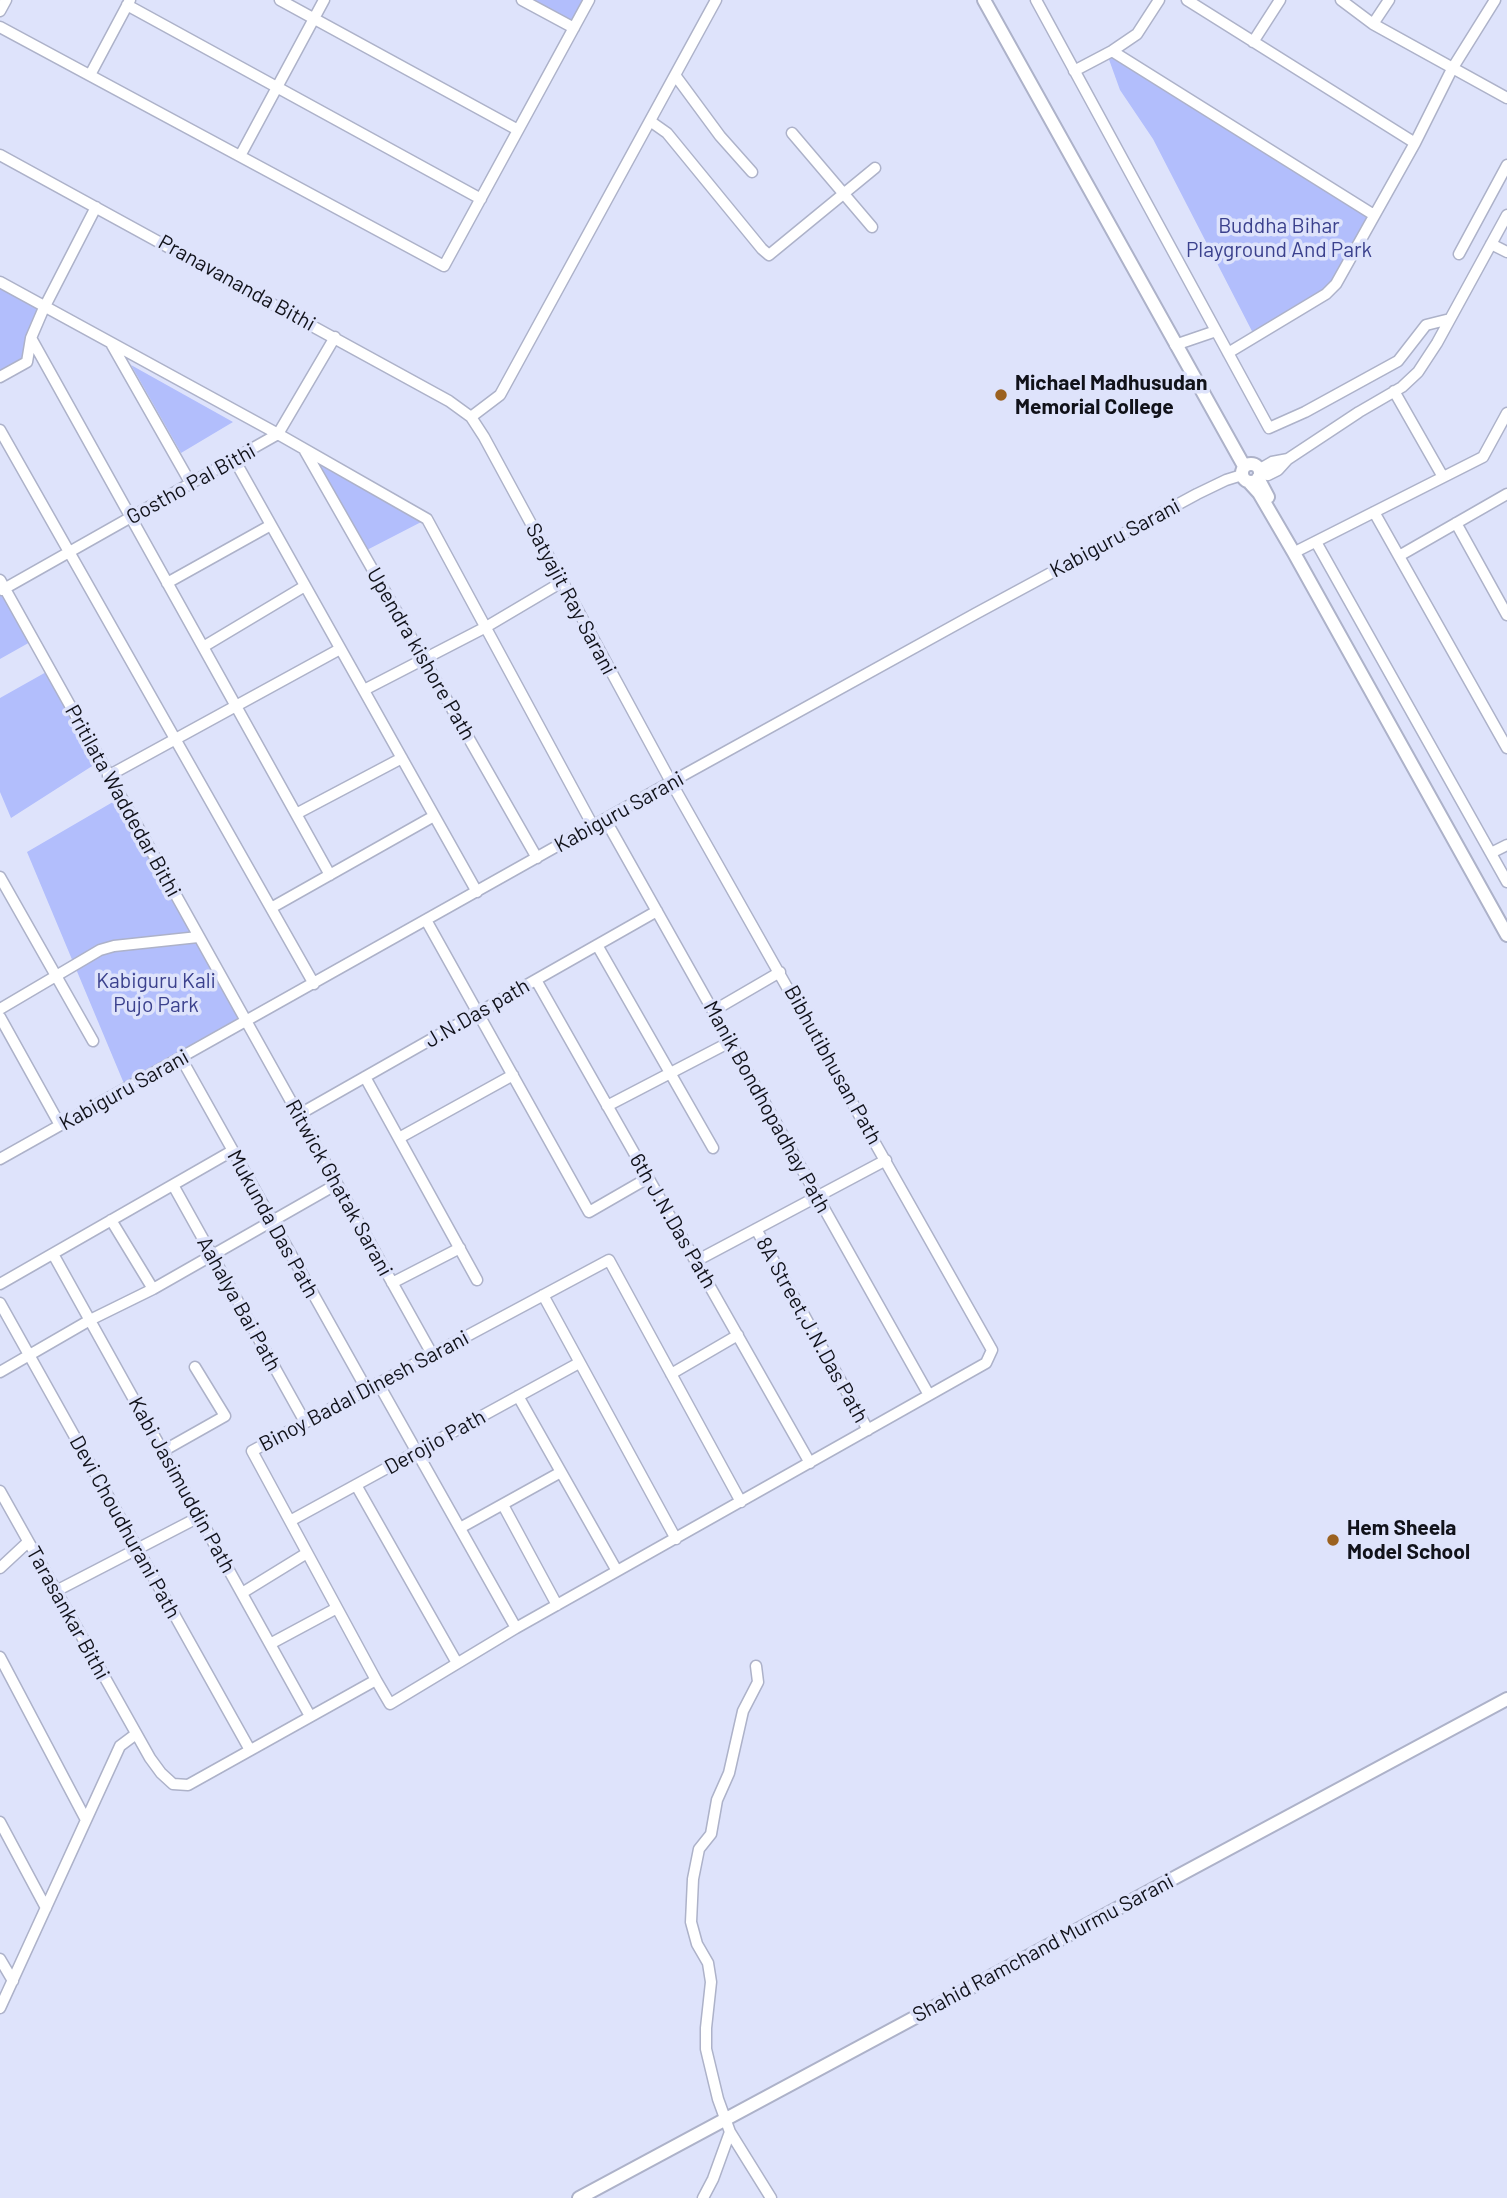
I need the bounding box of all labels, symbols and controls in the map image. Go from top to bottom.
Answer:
park label: Buddha Bihar Playground And Park [1186,213,1372,263]
street label: Pranavananda Bithi [154,229,320,337]
place label: Michael Madhusudan Memorial College [1015,370,1207,420]
marker: Michael Madhusudan Memorial College [993,387,1009,403]
street label: Gostho Pal Bithi [122,438,260,530]
street label: Kabiguru Sarani [1046,493,1184,583]
street label: Satyajit Ray Sarani [520,519,622,679]
street label: Upendra kishore Path [361,563,481,745]
street label: Pritilata Waddedar Bithi [60,701,186,901]
street label: Kabiguru Sarani [550,766,688,858]
park label: Kabiguru Kali Pujo Park [96,968,216,1018]
street label: J.N.Das path [420,973,534,1053]
street label: Bibhutibhusan Path [779,981,887,1149]
street label: Manik Bondhopadhay Path [698,997,836,1217]
street label: Kabiguru Sarani [55,1044,193,1136]
street label: Ritwick Ghatak Sarani [280,1095,398,1281]
street label: Mukunda Das Path [222,1146,324,1302]
street label: 6th J.N.Das Path [624,1149,722,1293]
street label: Aahalya Bai Path [192,1232,286,1376]
street label: 8A Street,J.N.Das Path [750,1233,874,1427]
street label: Binoy Badal Dinesh Sarani [255,1325,473,1457]
street label: Kabi Jasimuddin Path [123,1393,241,1577]
street label: Derojio Path [380,1404,490,1480]
street label: Devi Choudhurani Path [64,1431,186,1623]
place label: Hem Sheela Model School [1347,1515,1470,1565]
marker: Hem Sheela Model School [1325,1532,1341,1548]
street label: Tarasankar Bithi [21,1542,115,1684]
street label: Shahid Ramchand Murmu Sarani [908,1868,1178,2028]

